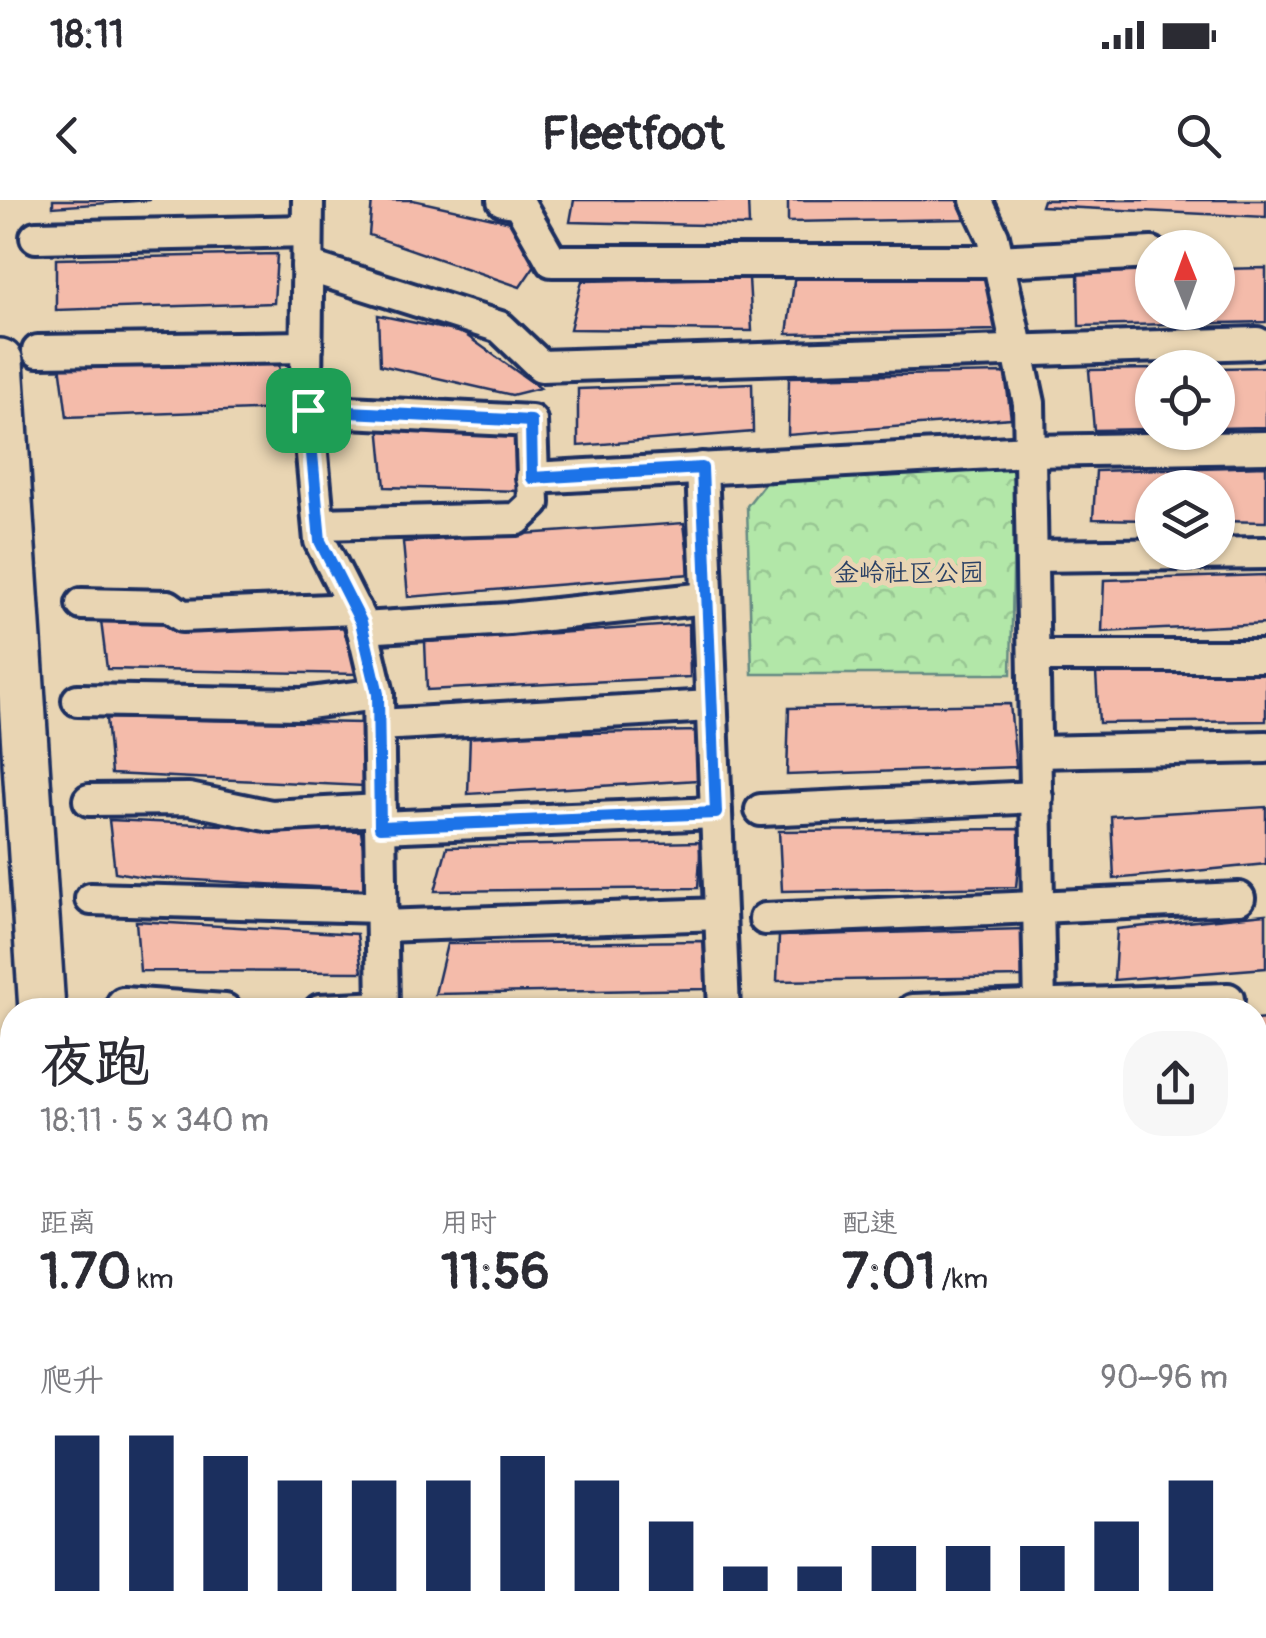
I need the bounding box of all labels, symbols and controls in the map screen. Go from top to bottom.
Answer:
text: 18:11 [50,11,124,59]
text: Fleetfoot [542,107,724,163]
icon: back [40,108,95,163]
icon: search [1171,108,1226,163]
north arrow [1135,230,1235,330]
map controls [1135,230,1235,570]
button: locate [1135,350,1235,450]
pin [266,368,351,453]
icon: arrive [281,383,336,438]
button: layers [1135,470,1235,570]
park label: 金岭社区公园 [834,558,984,589]
text: 夜跑 [40,1029,150,1098]
button: share [1123,1031,1228,1136]
text: 18:11 · 5 × 340 m [40,1101,269,1141]
text: 距离 [40,1206,96,1241]
text: 用时 [441,1206,497,1241]
text: 配速 [842,1206,898,1241]
text: 1.70 [40,1241,131,1304]
text: 11:56 [441,1241,550,1304]
text: 7:01 [842,1241,936,1304]
text: km [131,1262,174,1297]
text: /km [936,1262,988,1297]
text: 90–96 m [1100,1358,1228,1398]
text: 爬升 [40,1361,104,1401]

